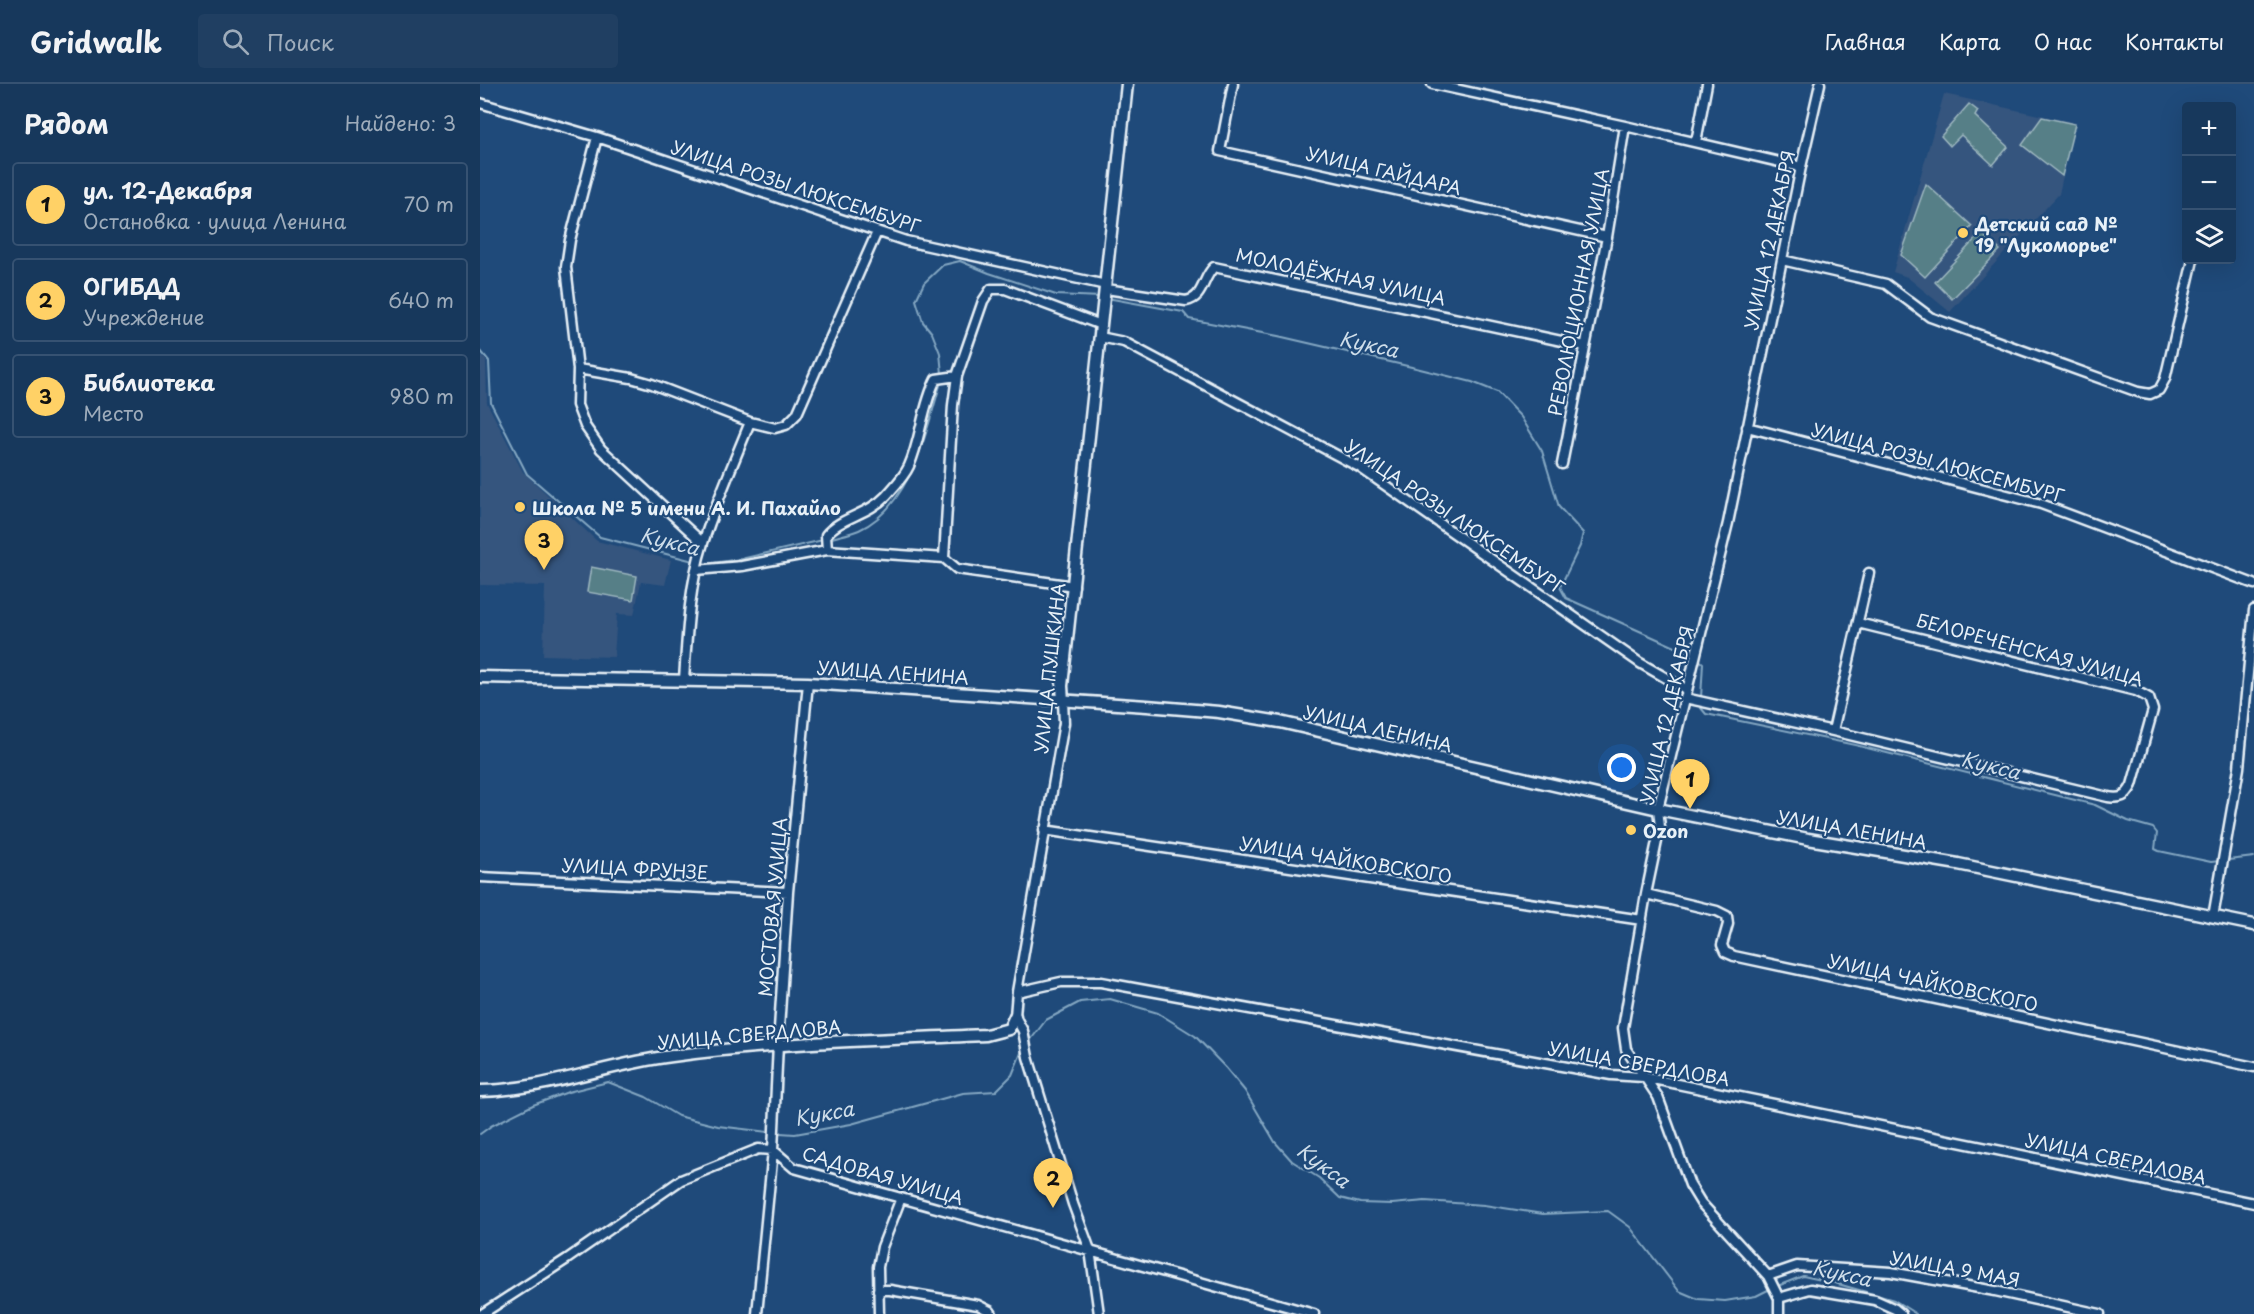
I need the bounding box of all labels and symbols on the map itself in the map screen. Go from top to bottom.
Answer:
street label: УЛИЦА РОЗЫ ЛЮКСЕМБУРГ [668,133,924,239]
street label: УЛИЦА ГАЙДАРА [1304,139,1464,201]
street label: УЛИЦА 12 ДЕКАБРЯ [1737,148,1801,332]
street label: РЕВОЛЮЦИОННАЯ УЛИЦА [1541,165,1615,418]
place label: Детский сад № 19 "Лукоморье" [1974,210,2118,258]
marker: Детский сад № 19 "Лукоморье" [1956,226,1970,240]
street label: МОЛОДЁЖНАЯ УЛИЦА [1234,241,1449,311]
water label: Кукса [1337,323,1402,365]
street label: УЛИЦА РОЗЫ ЛЮКСЕМБУРГ [1809,415,2068,509]
street label: УЛИЦА РОЗЫ ЛЮКСЕМБУРГ [1339,432,1571,600]
place label: Школа № 5 имени А. И. Пахайло [532,494,841,521]
marker: Школа № 5 имени А. И. Пахайло [513,500,527,514]
water label: Кукса [637,519,703,563]
pin: 3 [524,520,564,570]
street label: УЛИЦА ПУШКИНА [1027,581,1071,755]
street label: БЕЛОРЕЧЕНСКАЯ УЛИЦА [1914,606,2147,692]
street label: УЛИЦА 12 ДЕКАБРЯ [1635,623,1697,807]
street label: УЛИЦА ЛЕНИНА [816,653,970,691]
street label: УЛИЦА ЛЕНИНА [1301,698,1455,758]
water label: Кукса [1958,743,2024,787]
your location [1607,753,1636,782]
pin: 1 [1670,760,1710,809]
street label: УЛИЦА ЛЕНИНА [1775,802,1929,856]
street label: МОСТОВАЯ УЛИЦА [751,816,793,998]
place label: Ozon [1643,817,1688,844]
marker: Ozon [1624,823,1638,837]
street label: УЛИЦА ЧАЙКОВСКОГО [1238,829,1454,889]
street label: УЛИЦА ФРУНЗЕ [561,851,709,885]
street label: УЛИЦА ЧАЙКОВСКОГО [1825,946,2041,1018]
street label: УЛИЦА СВЕРДЛОВА [656,1013,842,1055]
street label: УЛИЦА СВЕРДЛОВА [1546,1034,1732,1092]
water label: Кукса [792,1093,857,1133]
street label: УЛИЦА СВЕРДЛОВА [2023,1126,2209,1190]
water label: Кукса [1291,1135,1357,1195]
street label: САДОВАЯ УЛИЦА [799,1139,967,1211]
pin: 2 [1034,1158,1072,1208]
street label: УЛИЦА 9 МАЯ [1888,1243,2022,1293]
water label: Кукса [1810,1252,1875,1294]

